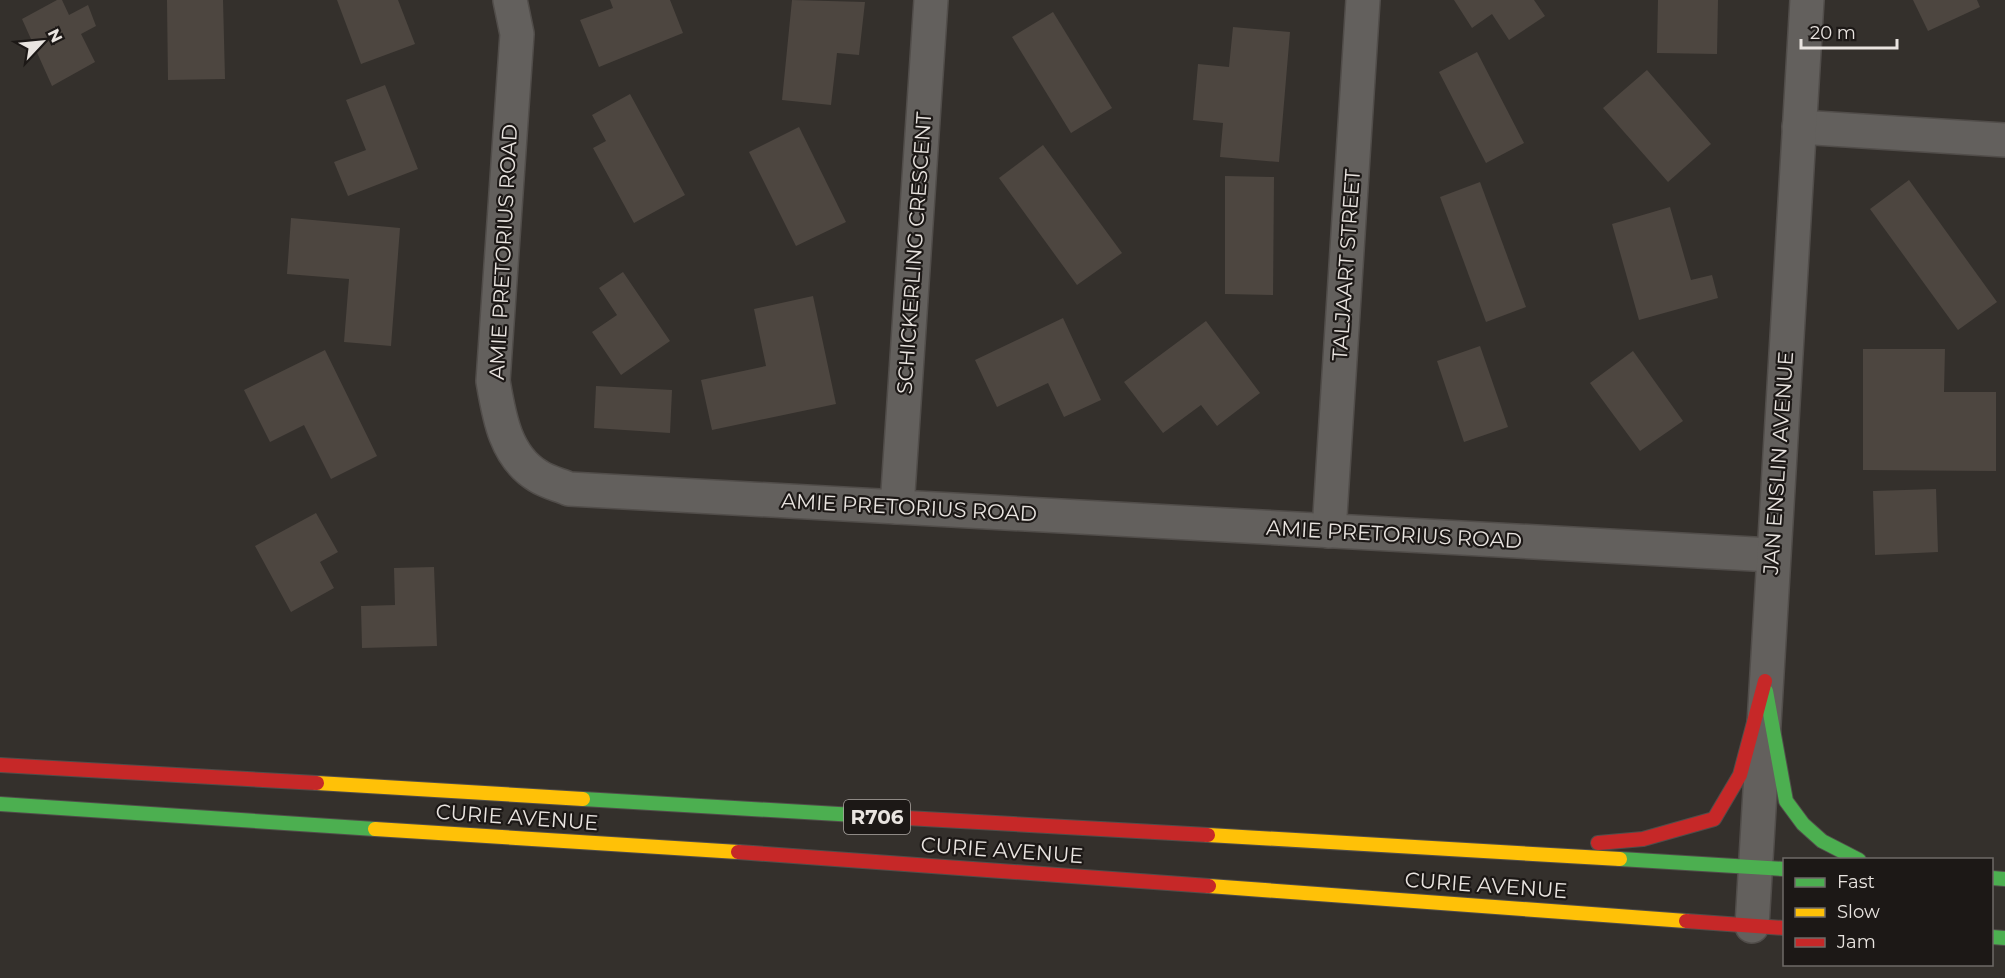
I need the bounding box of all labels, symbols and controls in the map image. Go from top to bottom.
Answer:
north arrow [12,12,72,72]
scale bar [1801,12,1897,50]
text: 20 m [1810,22,1856,44]
text: N [44,26,66,46]
street label: SCHICKERLING CRESCENT [892,111,936,395]
street label: AMIE PRETORIUS ROAD [484,123,522,381]
street label: TALJAART STREET [1327,168,1365,362]
street label: JAN ENSLIN AVENUE [1758,351,1798,576]
street label: AMIE PRETORIUS ROAD [780,488,1038,526]
street label: AMIE PRETORIUS ROAD [1265,515,1523,553]
street label: CURIE AVENUE [435,799,599,835]
road number: R706 [844,800,910,834]
street label: CURIE AVENUE [920,832,1084,868]
legend [1783,858,1993,966]
street label: CURIE AVENUE [1404,867,1568,903]
text: Fast [1837,871,1875,893]
text: Slow [1837,901,1880,923]
text: Jam [1836,931,1876,953]

